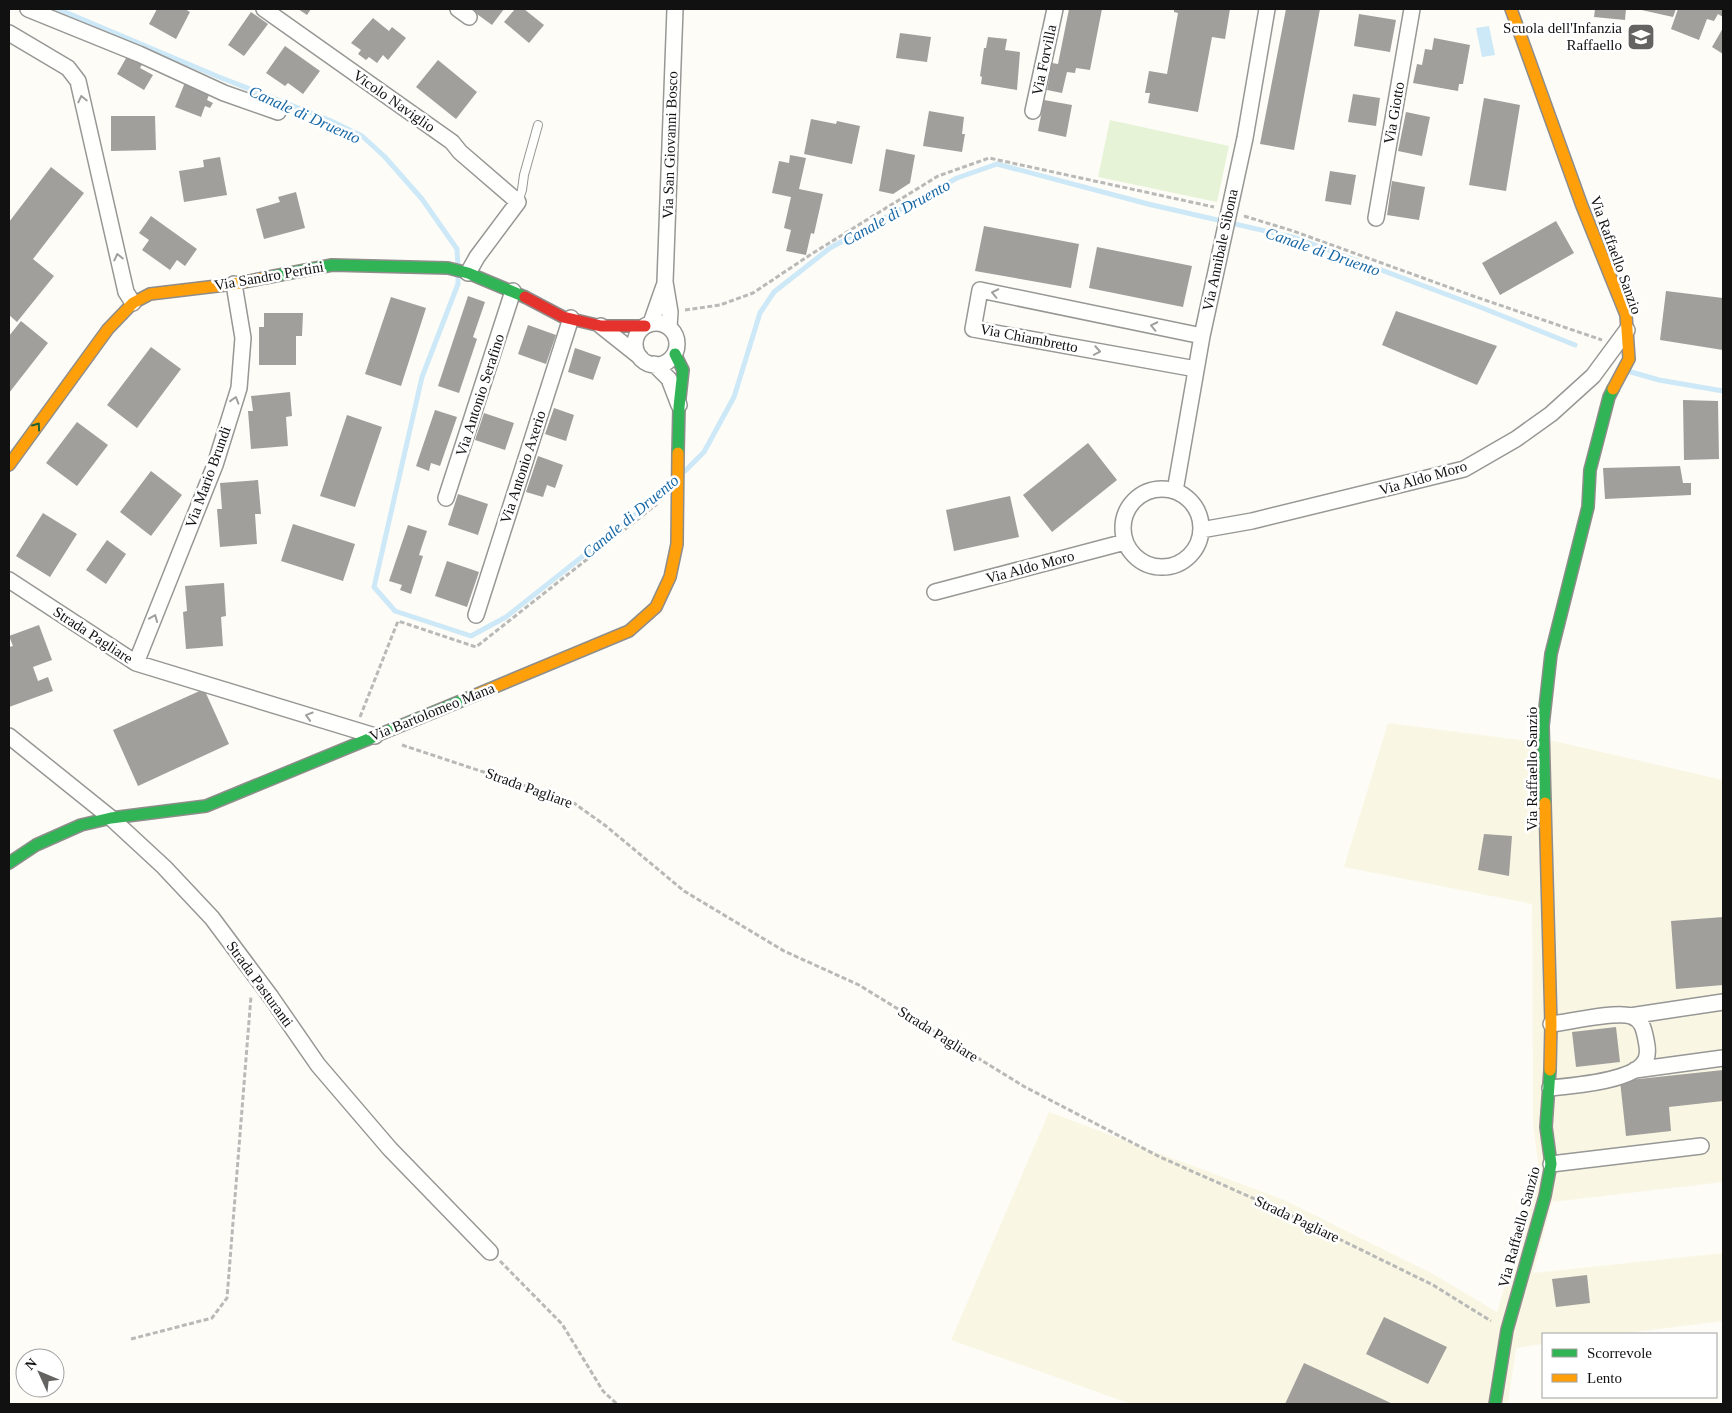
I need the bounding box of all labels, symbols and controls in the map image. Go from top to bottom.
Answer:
place label: Scuola dell'Infanzia Raffaello [1503,20,1622,53]
school or university icon: Scuola dell'Infanzia Raffaello [1626,22,1656,52]
street label: Via Forvilla [1029,23,1059,97]
street label: Vicolo Naviglio [350,67,438,135]
street label: Via San Giovanni Bosco [659,71,681,219]
street label: Via Giotto [1381,81,1407,145]
water label: Canale di Druento [247,82,363,147]
one-way arrow [77,94,88,103]
water label: Canale di Druento [840,176,953,249]
street label: Via Annibale Sibona [1199,187,1241,312]
street label: Via Raffaello Sanzio [1587,194,1645,316]
water label: Canale di Druento [1263,224,1382,279]
one-way arrow [113,253,124,262]
street label: Via Sandro Pertini [213,259,325,293]
one-way arrow [991,288,1000,299]
street label: Via Chiambretto [979,321,1079,355]
one-way arrow [1150,321,1159,331]
street label: Via Antonio Serafino [453,332,507,458]
one-way arrow [1092,346,1101,356]
one-way arrow [229,396,239,404]
street label: Via Antonio Axerio [497,409,549,525]
one-way arrow [31,422,40,432]
street label: Via Mario Brundi [182,424,234,530]
street label: Via Aldo Moro [1377,458,1469,498]
water label: Canale di Druento [579,471,682,561]
street label: Via Aldo Moro [984,548,1076,586]
street label: Strada Pagliare [50,603,136,667]
one-way arrow [148,614,158,622]
street label: Via Bartolomeo Mana [367,680,497,744]
street label: Via Raffaello Sanzio [1524,707,1540,831]
one-way arrow [305,711,313,721]
street label: Strada Pagliare [483,765,575,811]
street label: Strada Pasturanti [224,938,296,1030]
street label: Strada Pagliare [895,1003,981,1065]
street label: Via Raffaello Sanzio [1495,1165,1543,1289]
street label: Strada Pagliare [1252,1192,1342,1246]
legend [1542,1333,1717,1398]
text: Scorrevole [1587,1345,1652,1361]
north arrow [15,1348,65,1398]
text: N [22,1355,40,1373]
text: Lento [1587,1370,1622,1386]

